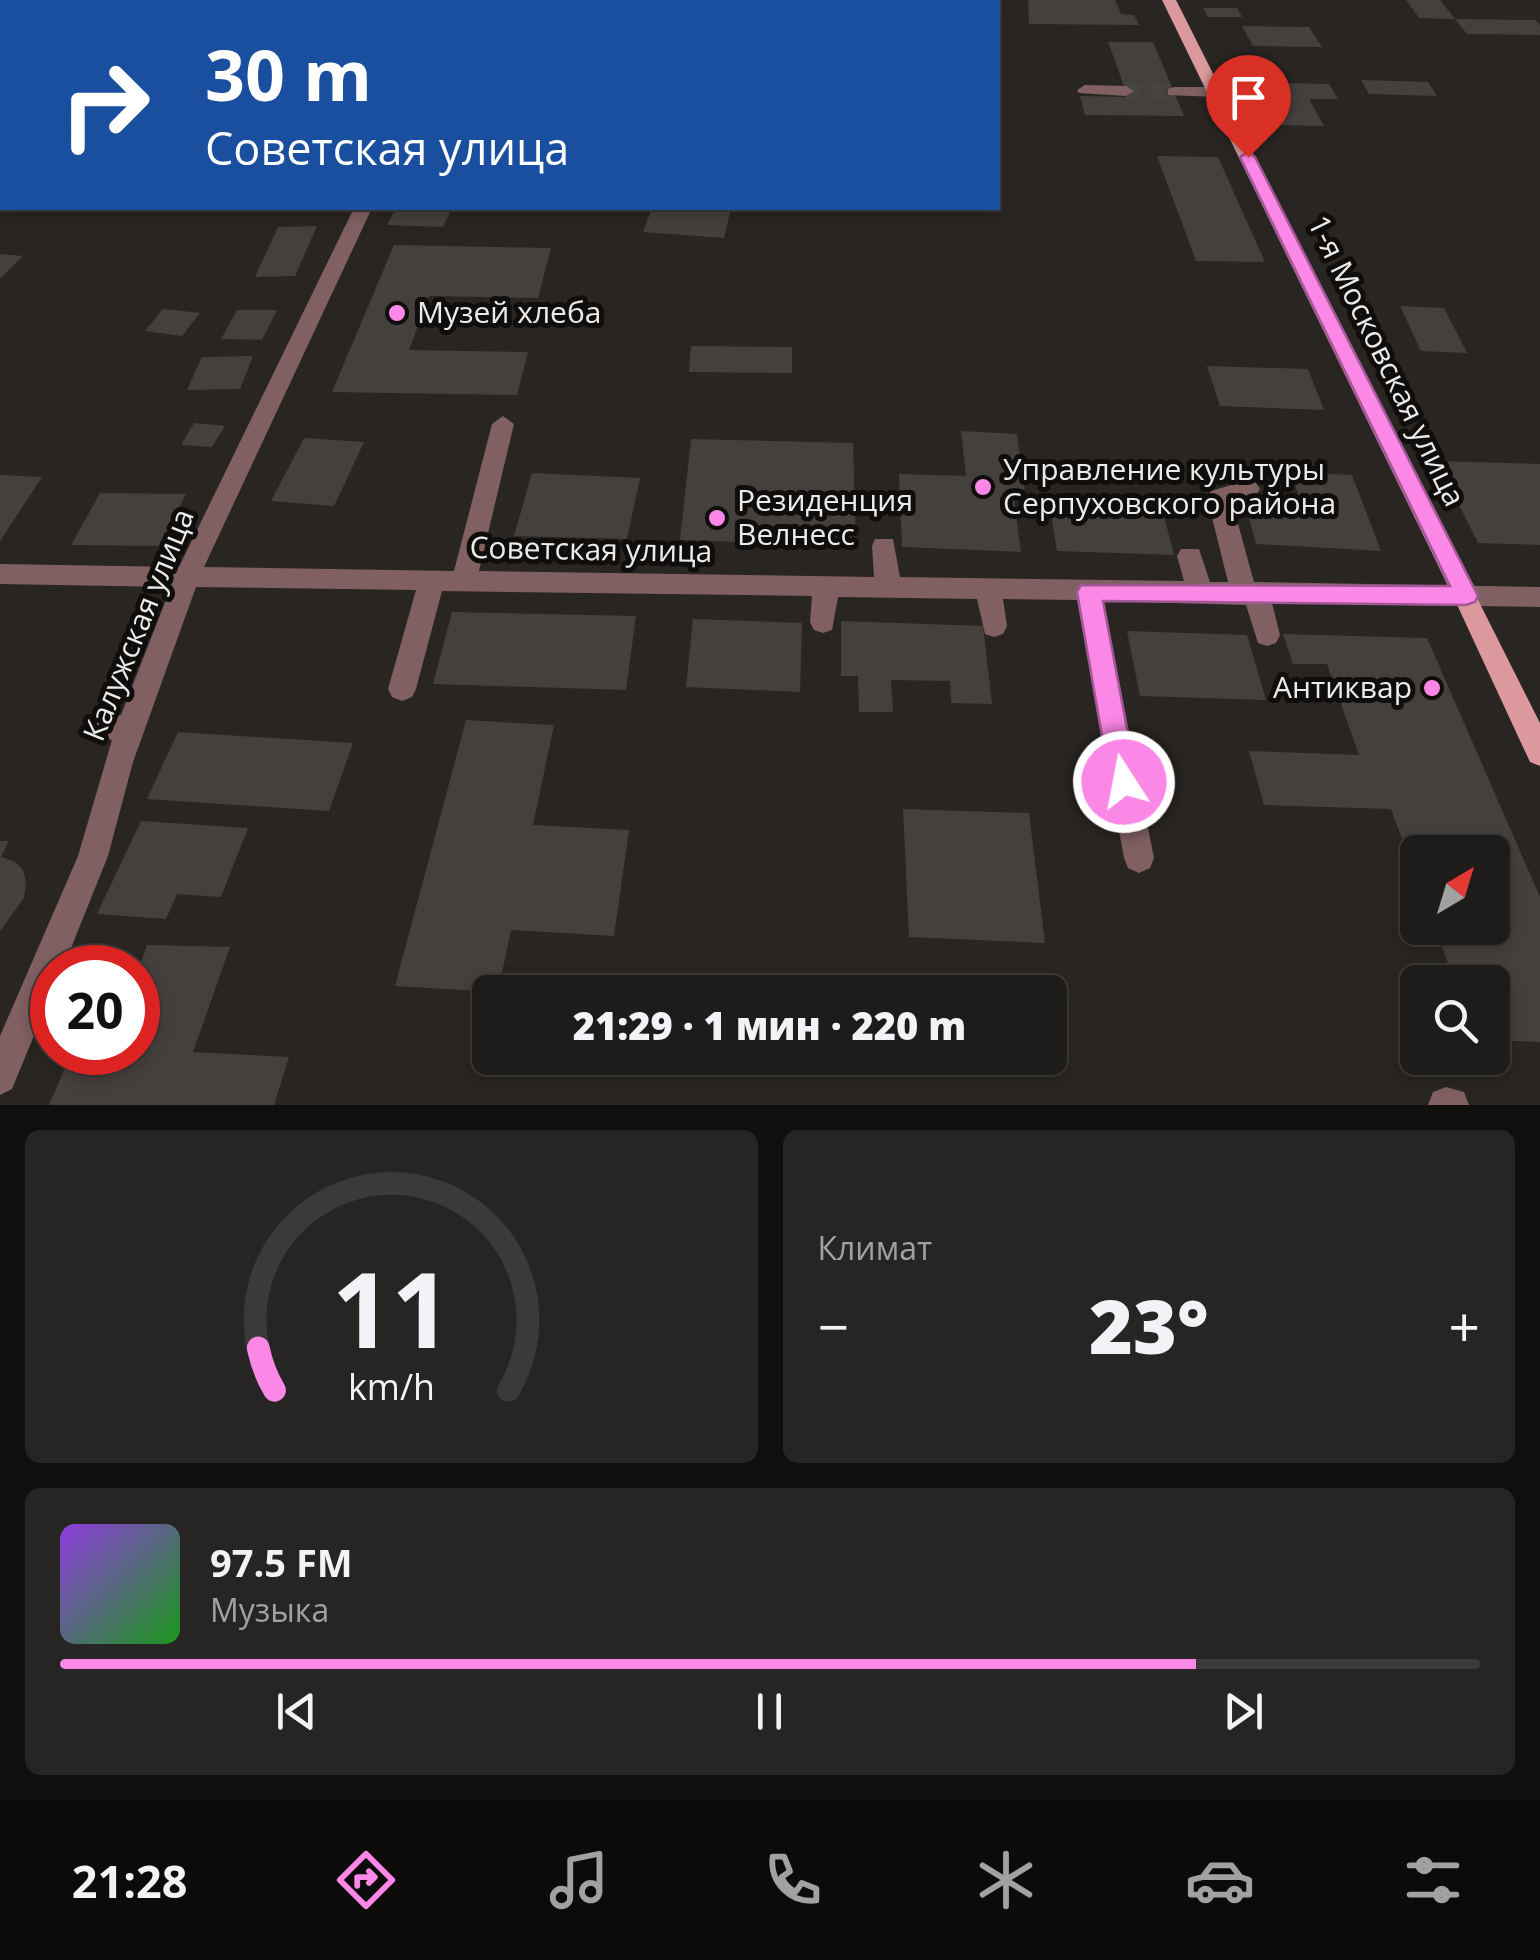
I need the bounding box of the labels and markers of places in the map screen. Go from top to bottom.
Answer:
pin [1206,55,1291,158]
place label: Музей хлеба [417,291,601,332]
marker: Музей хлеба [386,302,408,324]
place label: Управление культуры Серпуховского района [1003,448,1336,523]
marker: Управление культуры Серпуховского района [972,476,994,498]
place label: Резиденция Велнесс [737,479,913,554]
marker: Резиденция Велнесс [706,507,728,529]
place label: Антиквар [1273,666,1412,707]
marker: Антиквар [1421,677,1443,699]

